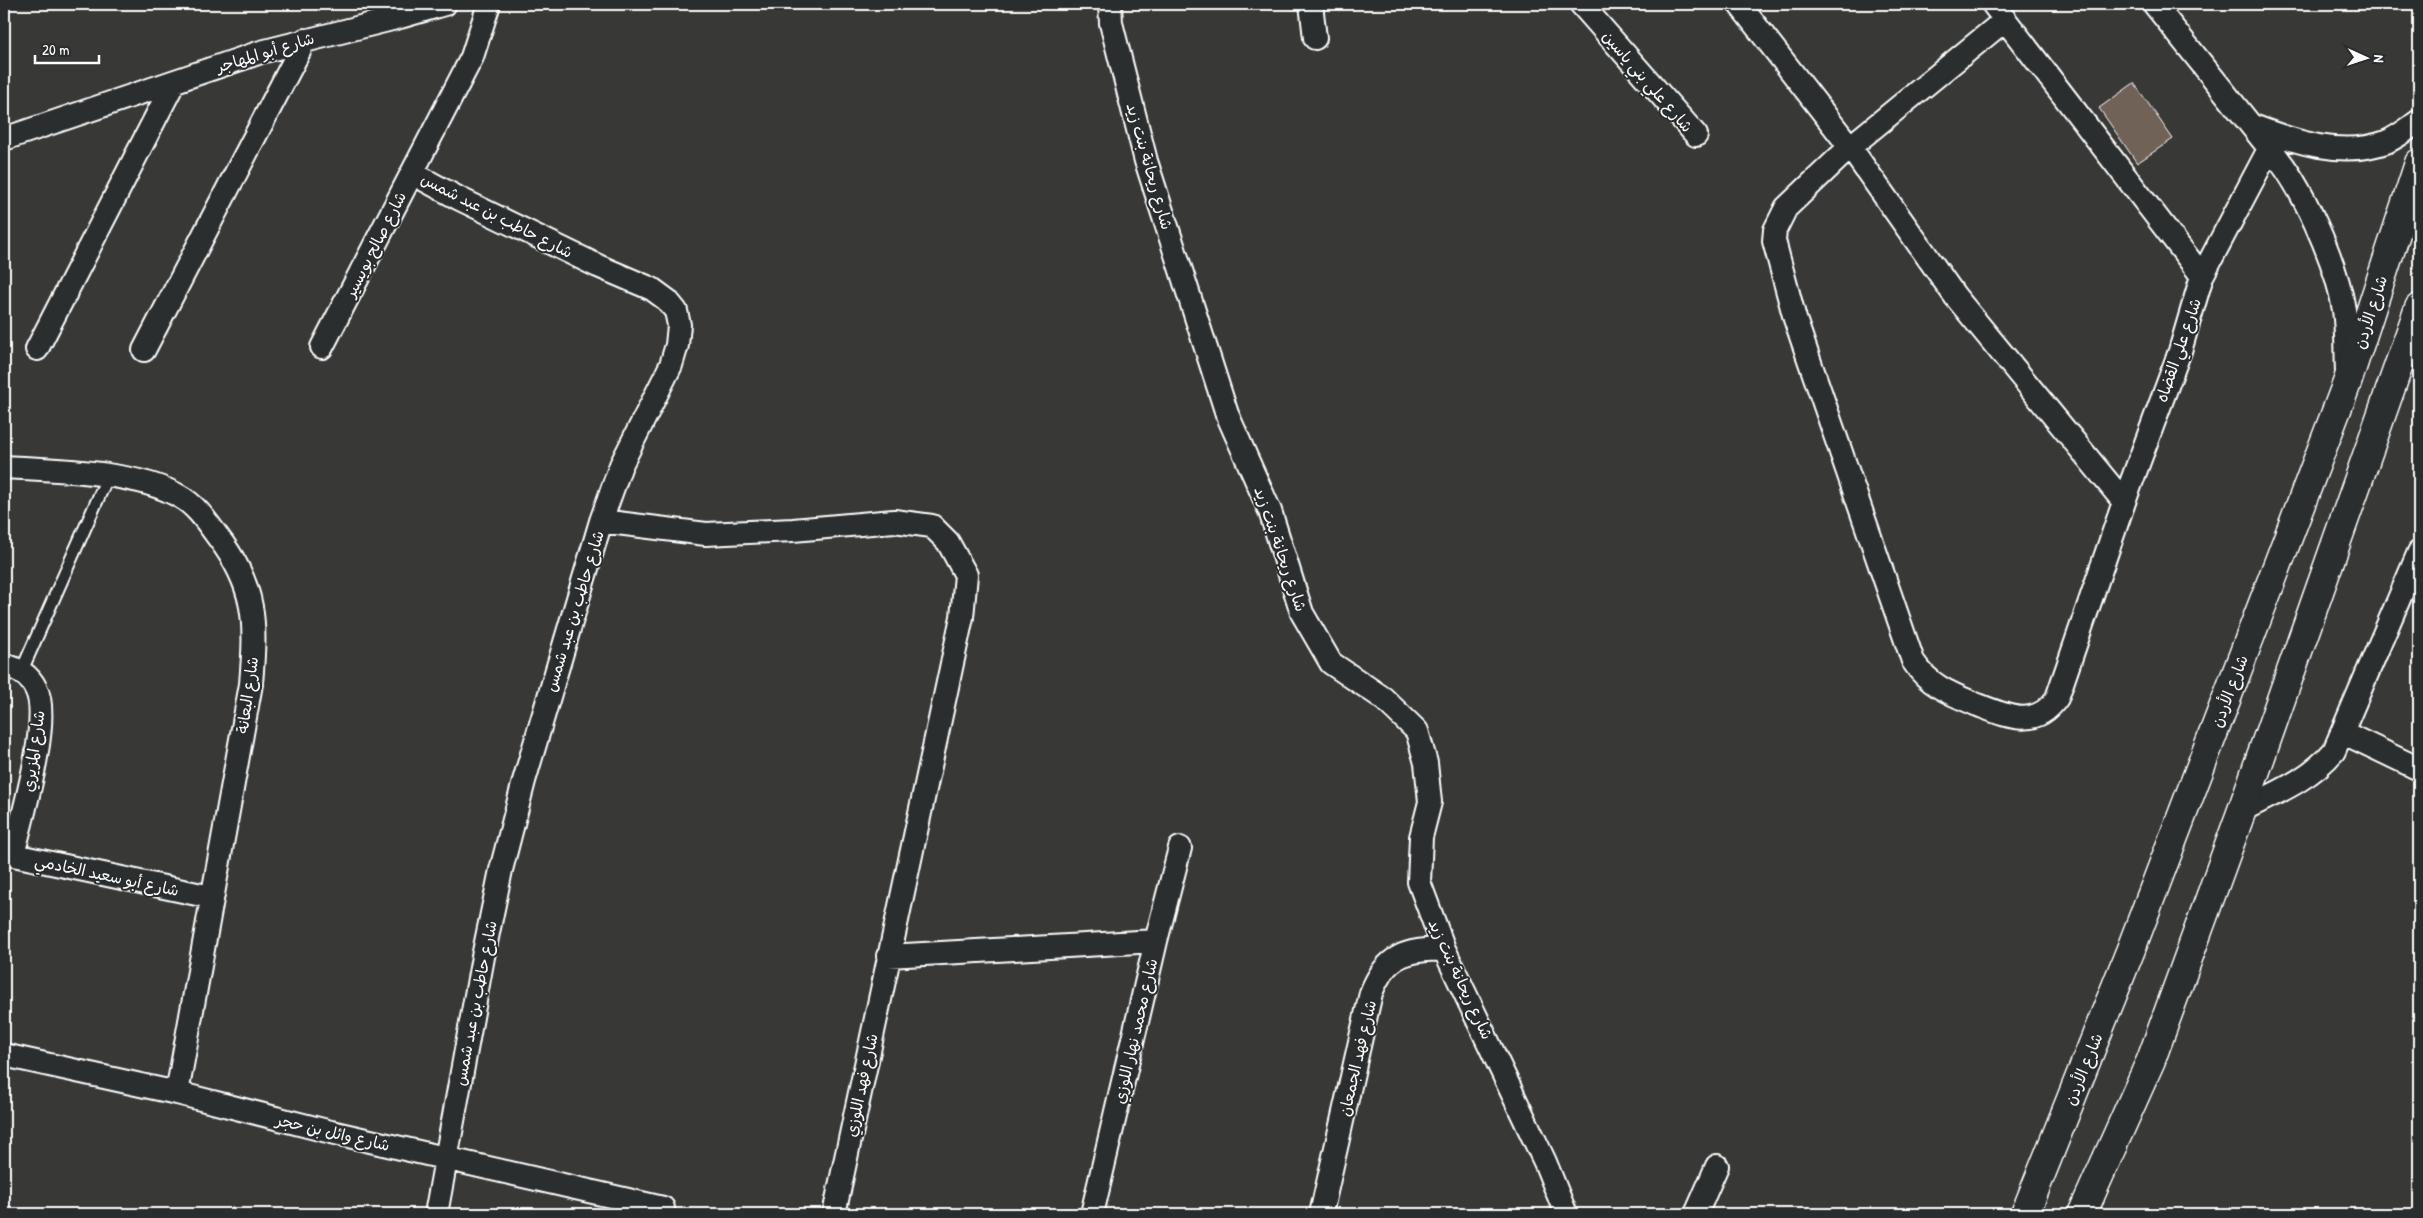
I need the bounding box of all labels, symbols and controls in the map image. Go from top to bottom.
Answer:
street label: شارع علي بني ياسين [1595,25,1698,139]
street label: شارع أبو المهاجر [211,27,317,79]
scale bar [35,32,99,64]
north arrow [2340,32,2390,82]
text: 20 m [42,39,69,60]
text: N [2370,54,2389,63]
street label: شارع ريحانة بنت زيد [1120,100,1179,232]
street label: شارع حاطب بن عبد شمس [417,167,577,264]
street label: شارع صالح بويسير [338,187,412,303]
street label: شارع الأردن [2348,273,2393,352]
street label: شارع علي القضاه [2150,295,2210,406]
street label: شارع ريحانة بنت زيد [1248,484,1313,615]
street label: شارع حاطب بن عبد شمس [539,528,610,695]
street label: شارع الأردن [2205,652,2254,731]
street label: شارع البعانة [231,655,264,735]
street label: شارع المزيري [16,709,51,793]
street label: شارع أبو سعيد الخادمي [32,849,181,905]
street label: شارع ريحانة بنت زيد [1422,915,1499,1043]
street label: شارع حاطب بن عبد شمس [448,919,503,1088]
street label: شارع محمد نهار اللوزي [1108,956,1163,1106]
street label: شارع فهد الجمعان [1333,998,1382,1118]
street label: شارع الأردن [2059,1030,2108,1109]
street label: شارع فهد اللوزي [839,1031,884,1139]
street label: شارع وائل بن حجر [272,1108,392,1157]

